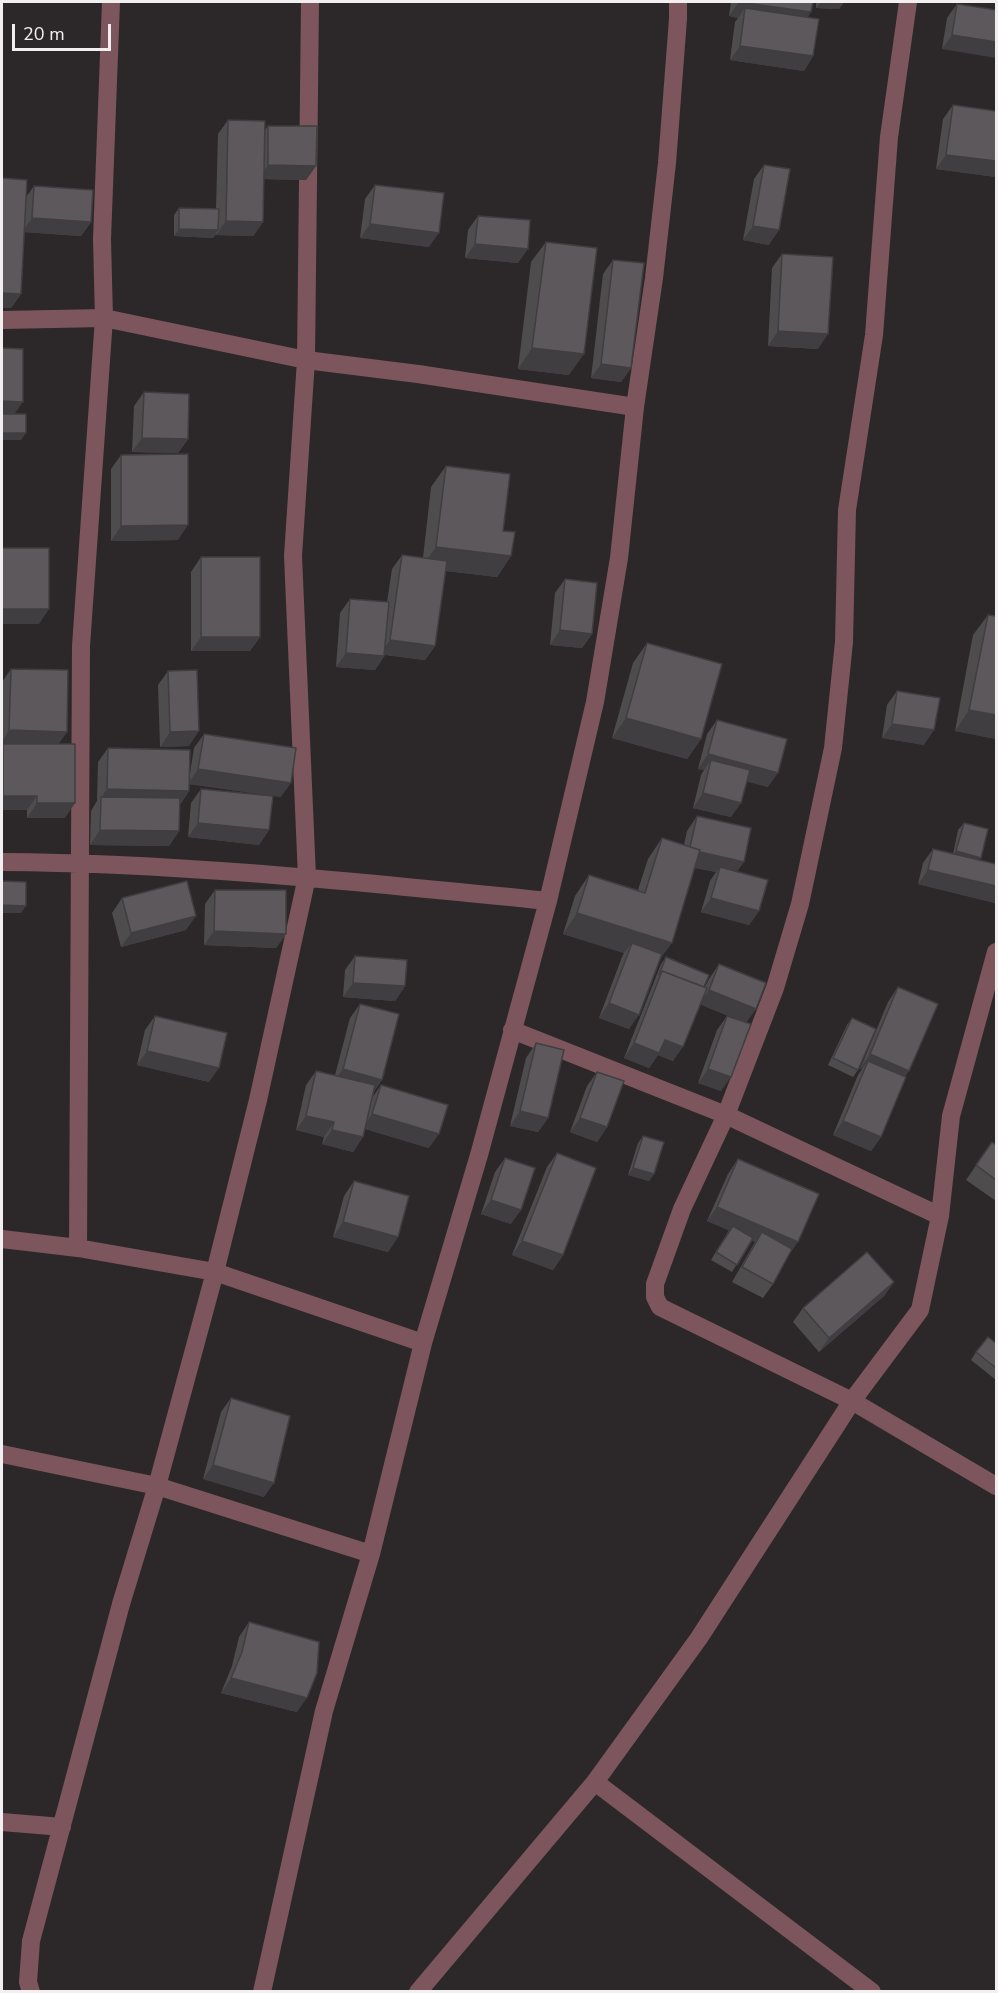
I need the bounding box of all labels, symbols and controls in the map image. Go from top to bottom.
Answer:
scale bar [15,12,114,50]
text: 20 m [23,22,65,46]

